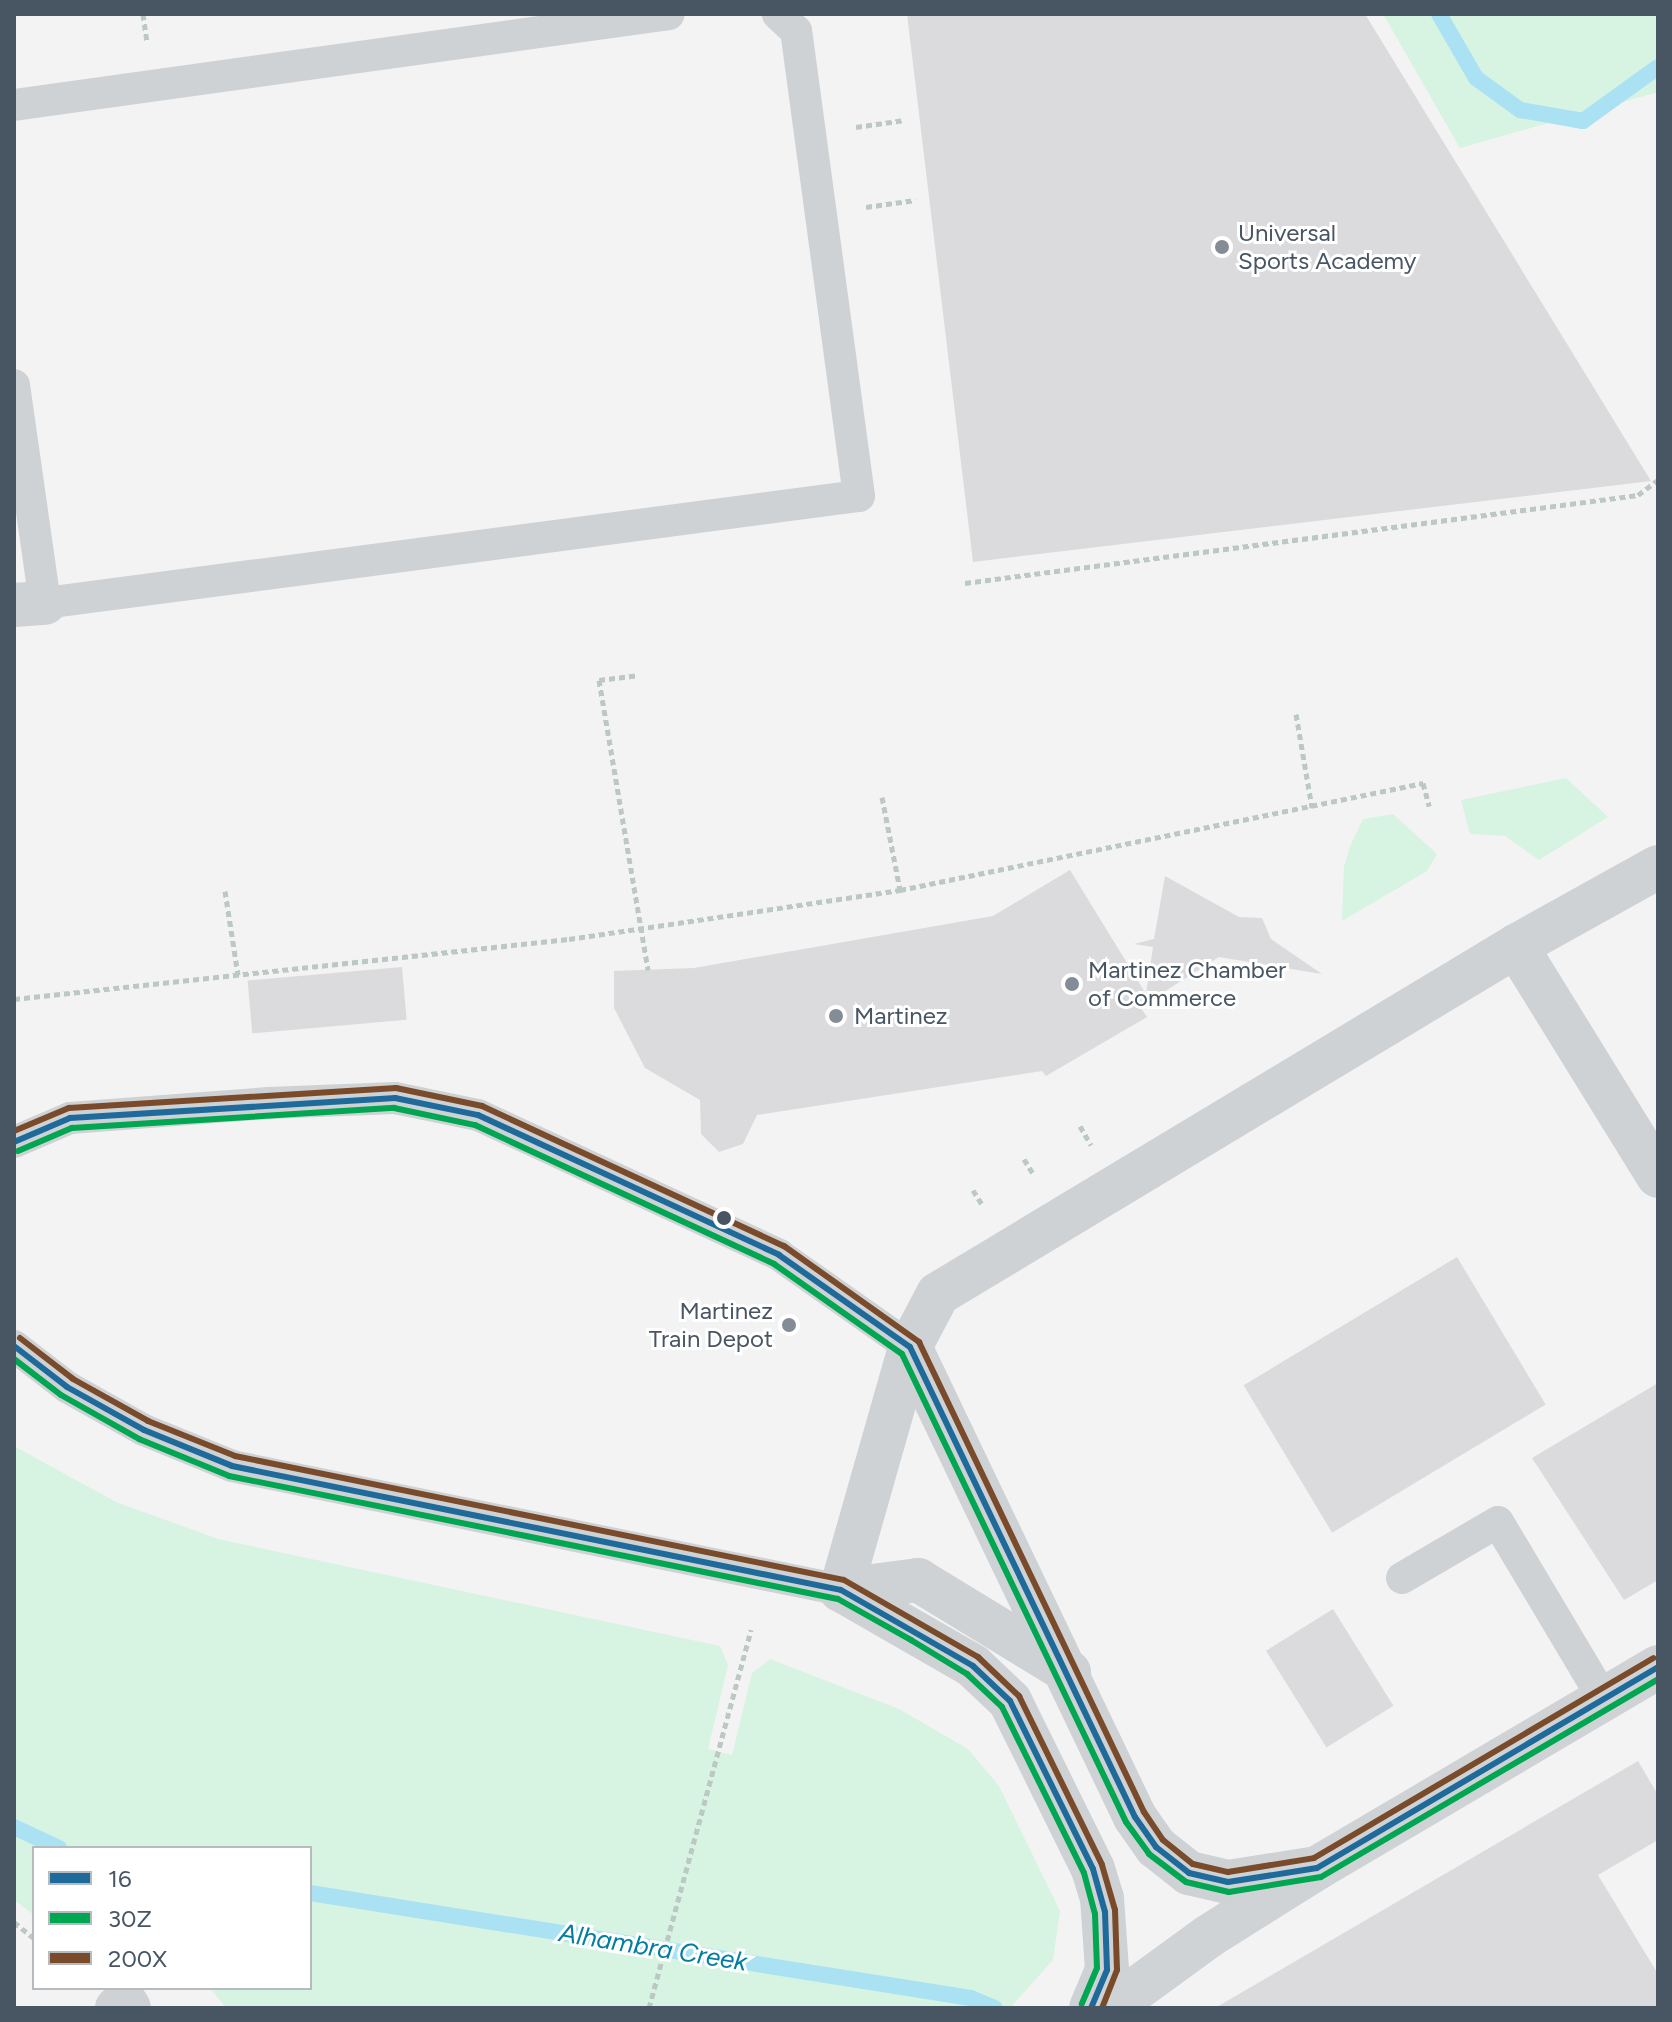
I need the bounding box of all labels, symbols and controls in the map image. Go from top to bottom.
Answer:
place label: Universal Sports Academy [1238,219,1416,275]
marker: Universal Sports Academy [1213,238,1231,256]
place label: Martinez Chamber of Commerce [1088,956,1286,1012]
marker: Martinez Chamber of Commerce [1063,975,1081,993]
place label: Martinez [854,1002,948,1030]
marker: Martinez [825,1005,847,1027]
unlabelled marker [716,1210,732,1226]
place label: Martinez Train Depot [649,1297,773,1353]
marker: Martinez Train Depot [780,1316,798,1334]
legend [32,1846,312,1990]
text: 16 [108,1864,132,1893]
text: 30Z [108,1904,152,1933]
water label: Alhambra Creek [557,1918,749,1978]
text: 200X [108,1944,167,1973]

